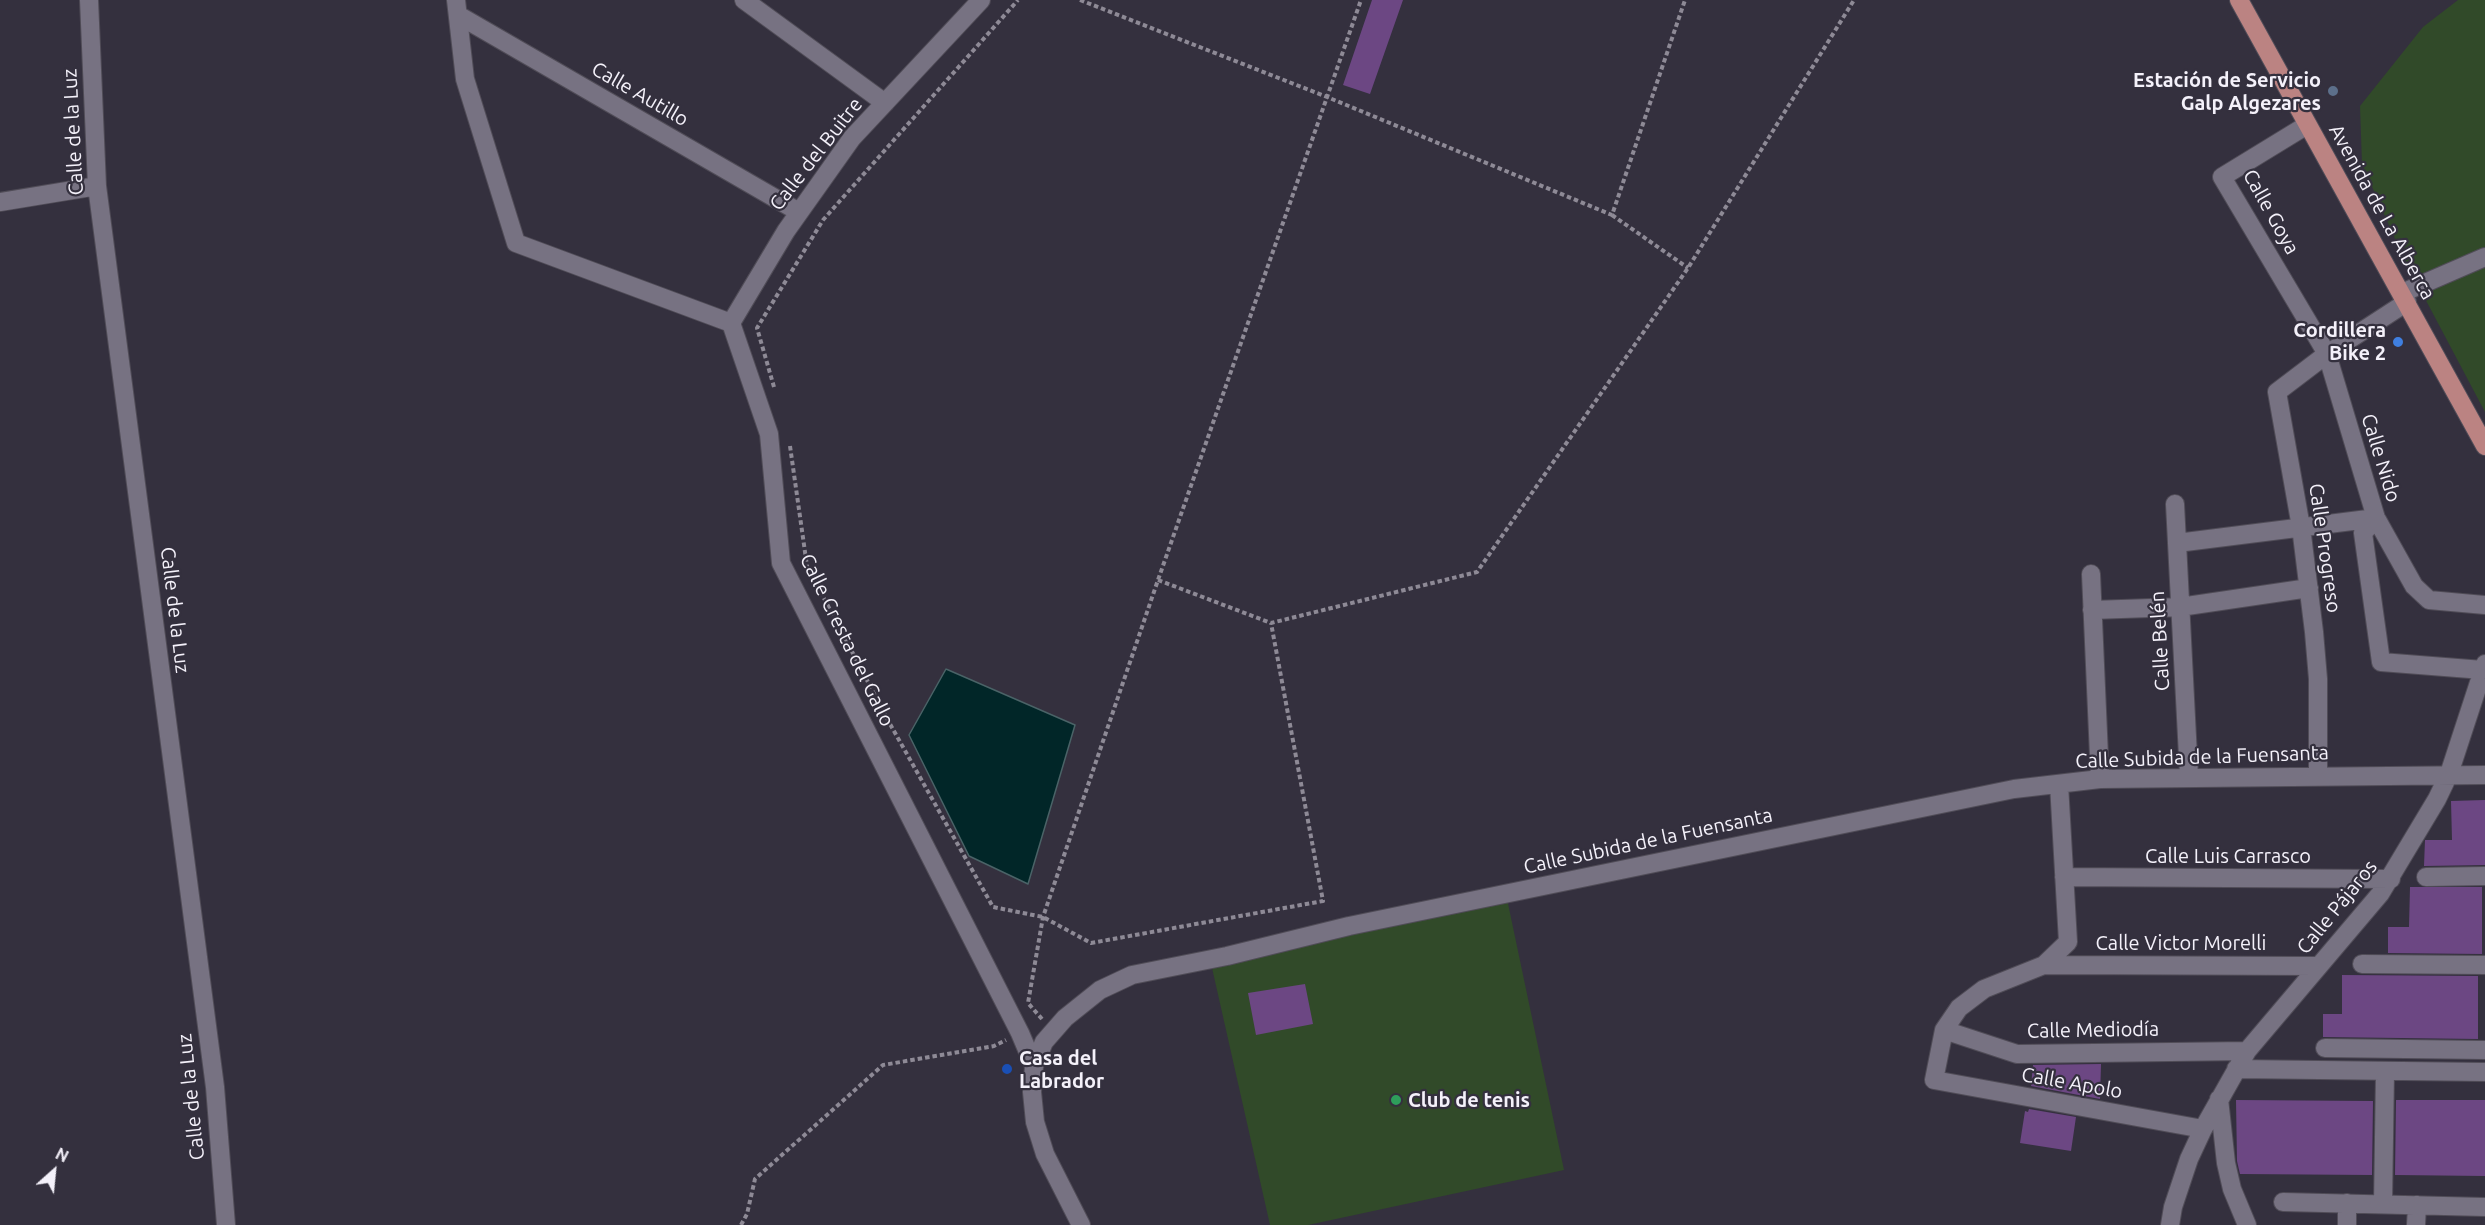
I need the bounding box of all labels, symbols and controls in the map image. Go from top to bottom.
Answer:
street label: Calle Autillo [587,57,693,131]
street label: Calle de la Luz [58,68,88,196]
place label: Estación de Servicio Galp Algezares [2133,68,2321,115]
marker: Estación de Servicio Galp Algezares [2326,84,2340,98]
street label: Calle del Buitre [764,93,868,215]
street label: Avenida de La Alberca [2324,120,2440,304]
street label: Calle Goya [2238,165,2304,259]
place label: Cordillera Bike 2 [2293,318,2386,365]
marker: Cordillera Bike 2 [2391,335,2405,349]
street label: Calle Nido [2356,411,2406,505]
street label: Calle Progreso [2304,482,2346,614]
street label: Calle de la Luz [155,546,195,674]
street label: Calle Cresta del Gallo [795,550,899,730]
street label: Calle Belén [2145,590,2175,692]
street label: Calle Subida de la Fuensanta [2075,741,2329,773]
street label: Calle Subida de la Fuensanta [1521,803,1775,879]
street label: Calle Luis Carrasco [2145,844,2311,868]
street label: Calle Pájaros [2292,855,2382,959]
street label: Calle Victor Morelli [2096,931,2266,955]
street label: Calle Mediodía [2027,1017,2159,1043]
street label: Calle de la Luz [172,1033,210,1161]
place label: Casa del Labrador [1019,1046,1104,1093]
marker: Casa del Labrador [1000,1062,1014,1076]
street label: Calle Apolo [2020,1062,2124,1104]
place label: Club de tenis [1408,1088,1530,1112]
marker: Club de tenis [1389,1093,1403,1107]
north arrow [24,1141,84,1201]
text: N [53,1144,72,1166]

